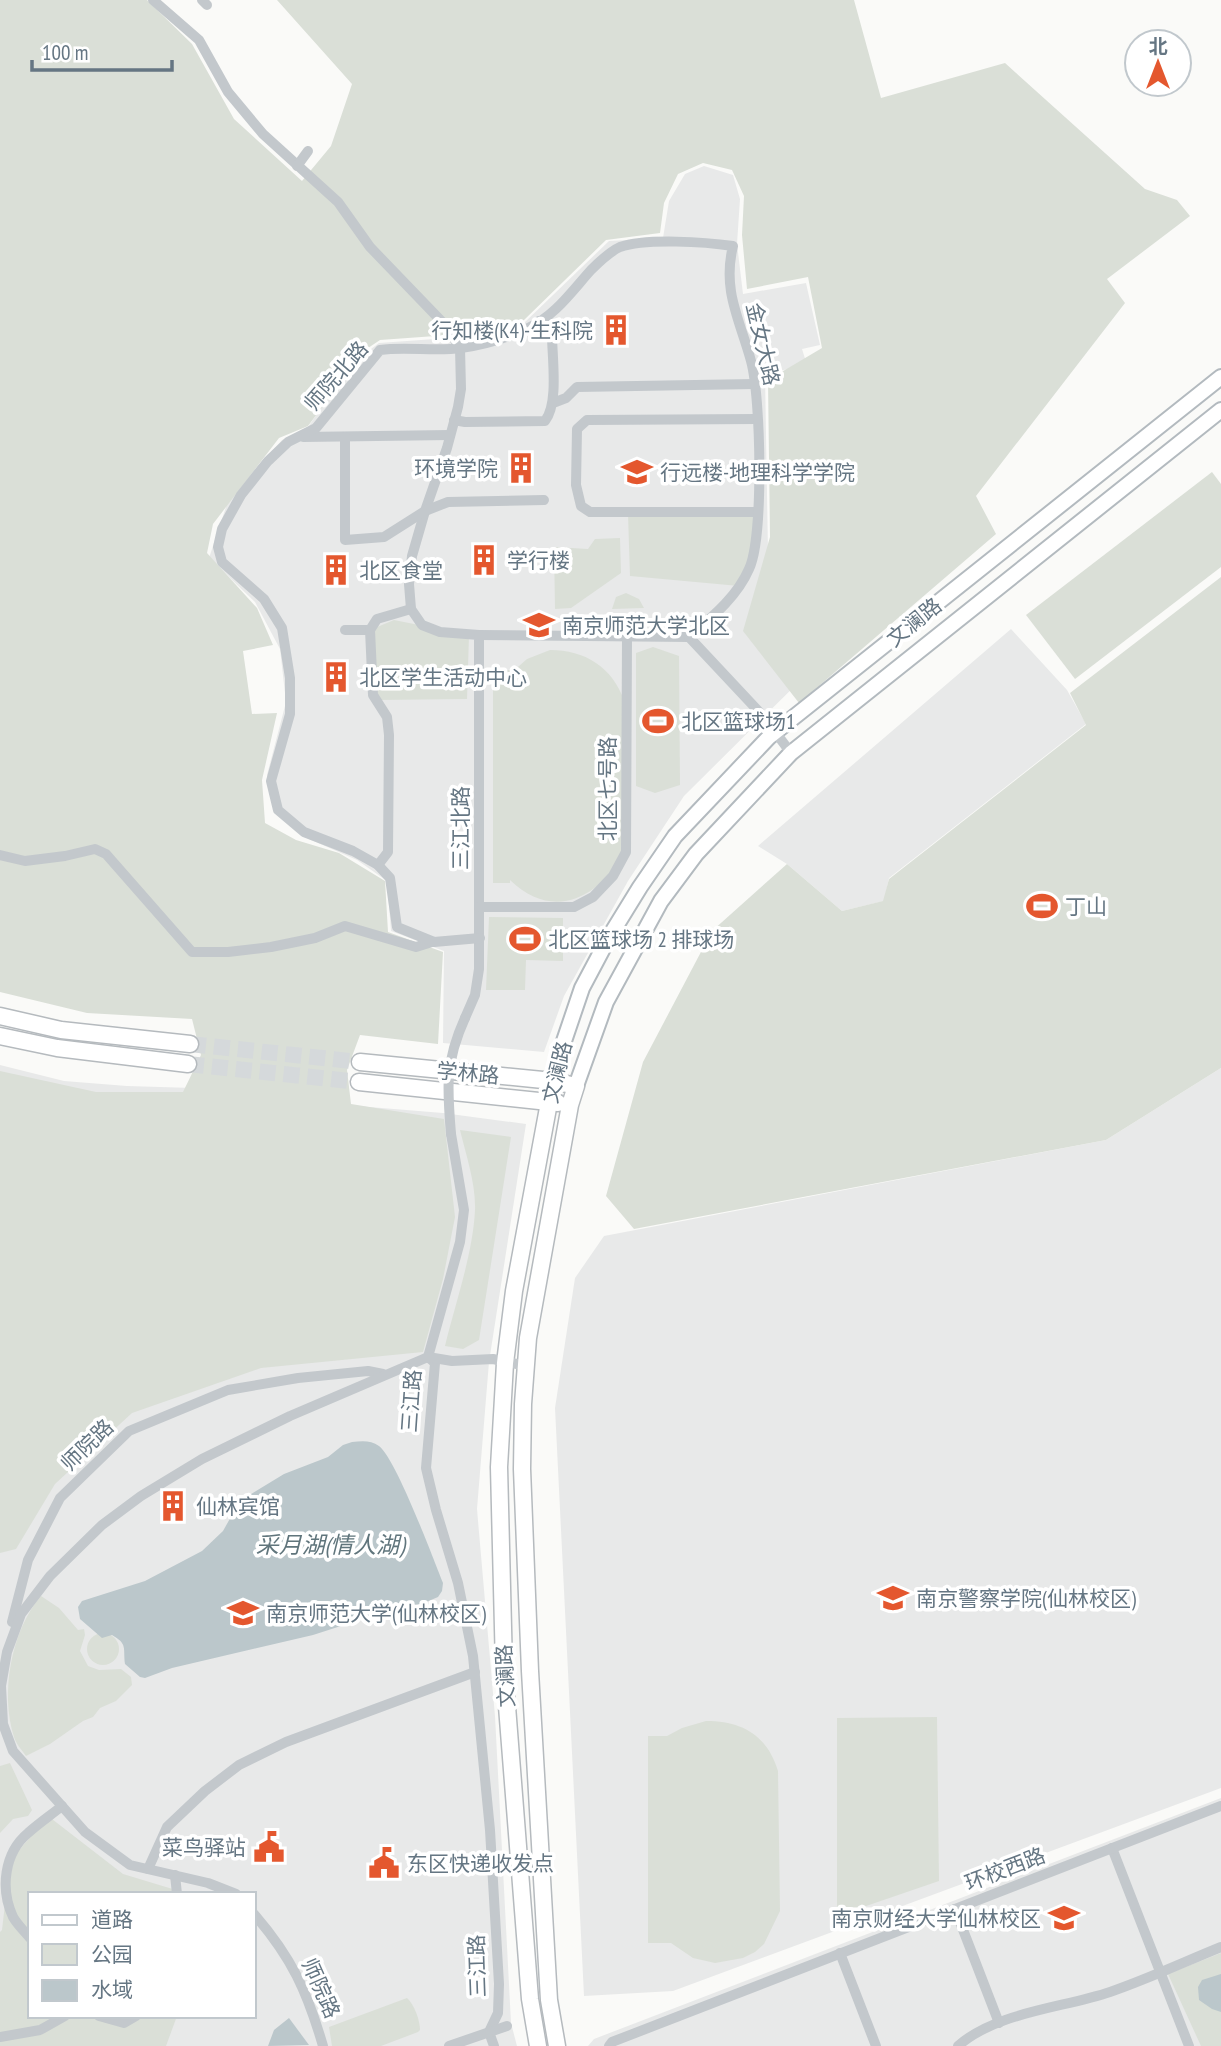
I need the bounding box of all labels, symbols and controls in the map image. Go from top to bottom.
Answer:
scale bar [32,28,172,72]
north arrow [1123,28,1193,98]
text: 北 [1148,34,1168,58]
text: 100 m [42,39,88,66]
street label: 金女大路 [740,300,786,388]
building icon: 行知楼(K4)-生科院 [599,313,633,347]
place label: 行知楼(K4)-生科院 [431,317,593,344]
street label: 师院北路 [298,335,374,417]
building icon: 环境学院 [504,451,538,485]
place label: 环境学院 [414,455,498,482]
school or university icon: 行远楼-地理科学学院 [620,455,654,489]
place label: 行远楼-地理科学学院 [660,459,855,486]
building icon: 学行楼 [467,543,501,577]
place label: 学行楼 [507,547,570,574]
building icon: 北区食堂 [319,553,353,587]
place label: 北区食堂 [359,557,443,584]
street label: 文澜路 [881,592,947,652]
school or university icon: 南京师范大学北区 [522,608,556,642]
place label: 南京师范大学北区 [562,612,730,639]
building icon: 北区学生活动中心 [319,660,353,694]
place label: 北区学生活动中心 [359,664,527,691]
sports icon: 北区篮球场1 [641,704,675,738]
place label: 北区篮球场1 [681,708,795,735]
street label: 北区七号路 [594,737,621,842]
street label: 三江北路 [447,786,474,870]
sports icon: 丁山 [1025,889,1059,923]
place label: 丁山 [1065,893,1107,920]
sports icon: 北区篮球场 2 排球场 [508,922,542,956]
place label: 北区篮球场 2 排球场 [548,926,734,953]
street label: 文澜路 [536,1038,578,1106]
street label: 学林路 [435,1057,501,1089]
street label: 三江路 [395,1369,427,1433]
street label: 师院路 [55,1413,119,1477]
building icon: 仙林宾馆 [156,1489,190,1523]
place label: 仙林宾馆 [196,1493,280,1520]
water label: 采月湖(情人湖) [256,1530,407,1559]
school or university icon: 南京警察学院(仙林校区) [876,1581,910,1615]
place label: 南京警察学院(仙林校区) [916,1585,1136,1612]
school or university icon: 南京师范大学(仙林校区) [226,1596,260,1630]
place label: 南京师范大学(仙林校区) [266,1600,486,1627]
street label: 文澜路 [490,1644,520,1708]
public building icon: 菜鸟驿站 [252,1830,286,1864]
place label: 菜鸟驿站 [162,1834,246,1861]
street label: 环校西路 [961,1841,1049,1897]
public building icon: 东区快递收发点 [367,1846,401,1880]
place label: 东区快递收发点 [407,1850,554,1877]
legend [28,1892,256,2018]
school or university icon: 南京财经大学仙林校区 [1047,1901,1081,1935]
place label: 南京财经大学仙林校区 [831,1905,1041,1932]
text: 道路 [91,1906,133,1933]
street label: 三江路 [462,1934,492,1998]
text: 公园 [91,1941,133,1968]
street label: 师院路 [296,1954,346,2022]
text: 水域 [91,1976,133,2003]

